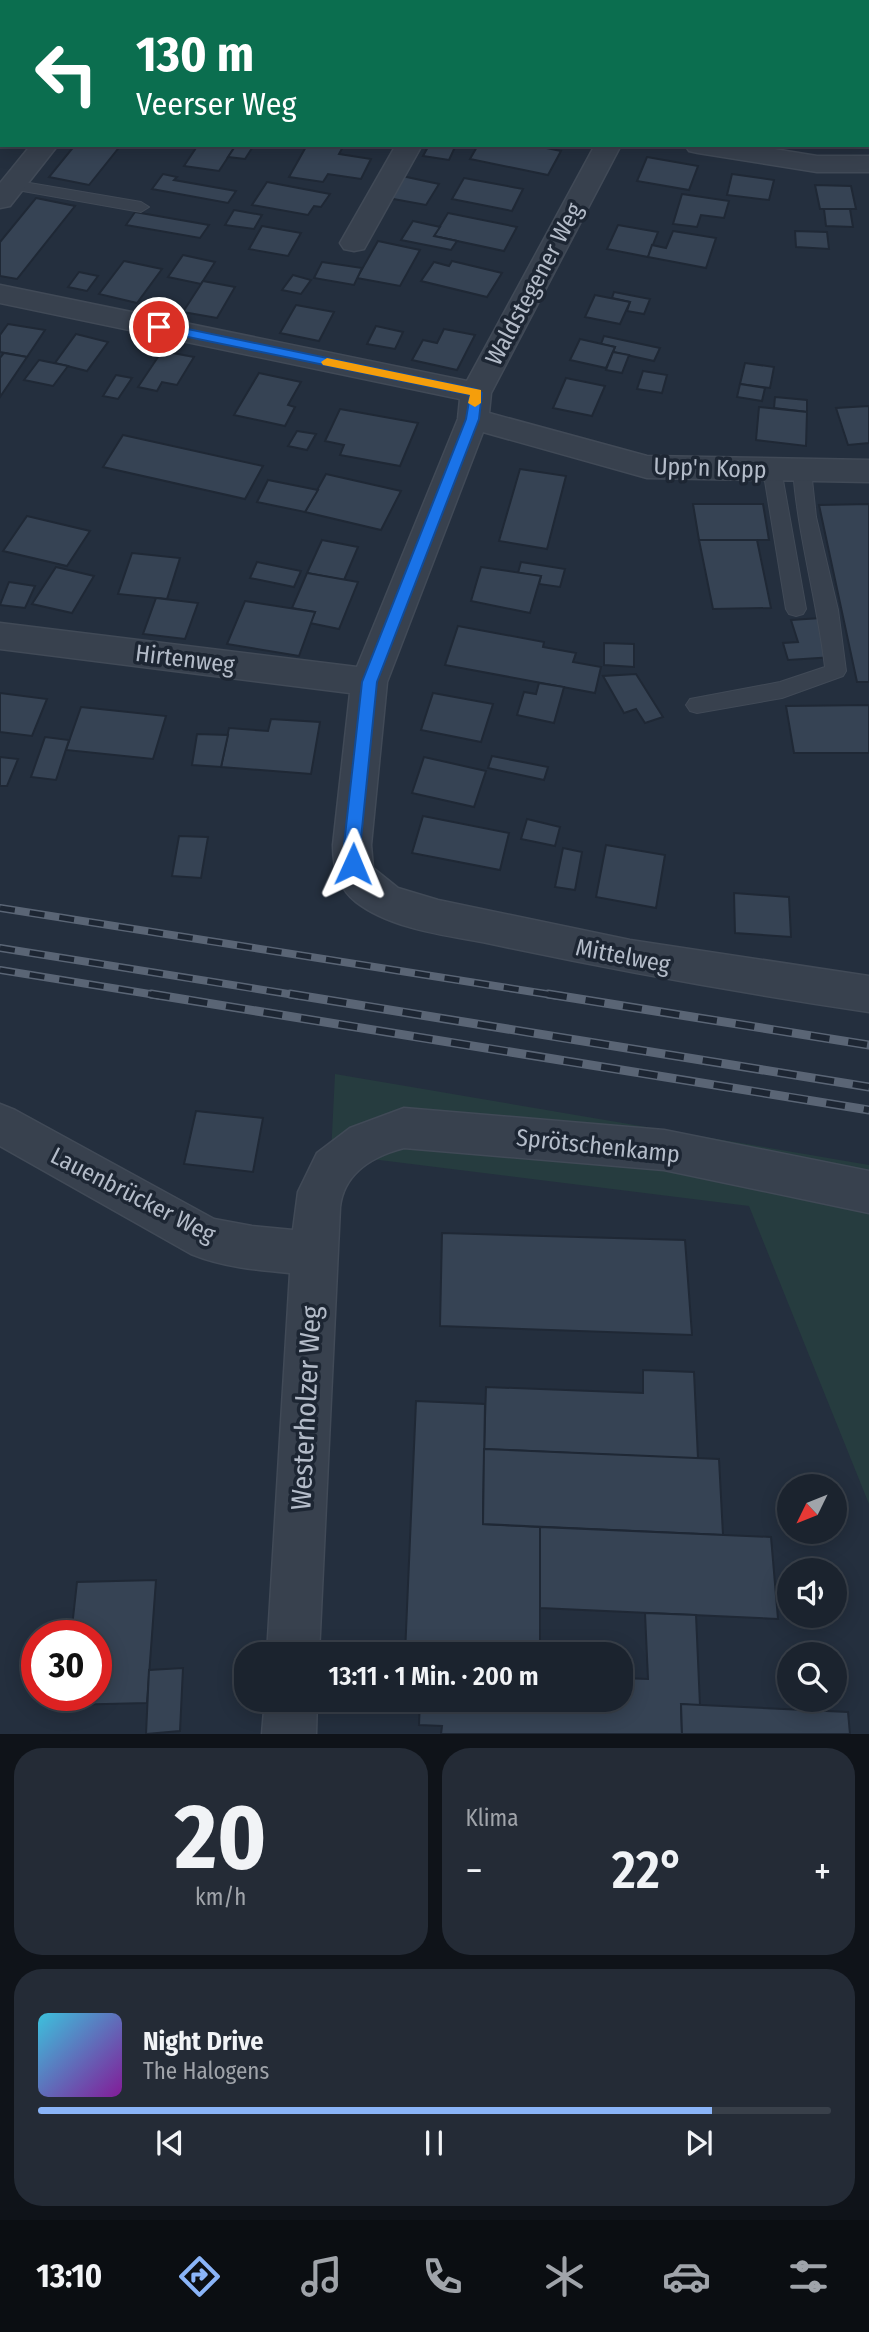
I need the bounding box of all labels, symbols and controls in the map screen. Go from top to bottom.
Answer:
text: 130 m [136,25,254,84]
icon: left [21,28,112,119]
text: Veerser Weg [136,85,296,123]
street label: Waldstegener Weg [479,198,589,370]
pin [129,297,189,357]
icon: arrive [140,308,178,346]
street label: Upp'n Kopp [653,452,767,484]
street label: Hirtenweg [134,639,237,679]
position arrow [316,827,390,901]
street label: Mittelweg [573,933,673,979]
street label: Sprötschenkamp [515,1123,681,1169]
street label: Lauenbrücker Weg [46,1141,221,1249]
street label: Westerholzer Weg [284,1304,328,1511]
north arrow [777,1474,847,1544]
map controls [777,1474,847,1712]
button: sound [777,1558,847,1628]
speed limit sign: 30 [21,1620,112,1711]
button: search [777,1642,847,1712]
text: 13:11 · 1 Min. · 200 m [328,1661,539,1692]
text: 20 [175,1783,267,1892]
text: Klima [466,1804,519,1832]
text: 22° [612,1839,684,1902]
text: − [466,1848,483,1894]
text: + [814,1848,831,1894]
text: km/h [195,1883,246,1911]
text: Night Drive [143,2026,263,2057]
text: The Halogens [143,2057,269,2085]
icon: previous [151,2124,189,2162]
icon: pause [415,2124,453,2162]
icon: next [680,2124,718,2162]
icon: directions [175,2252,224,2301]
icon: music [297,2252,346,2301]
icon: phone [418,2252,467,2301]
icon: climate [540,2252,589,2301]
icon: car [662,2252,711,2301]
icon: filters [784,2252,833,2301]
text: 13:10 [36,2257,102,2295]

